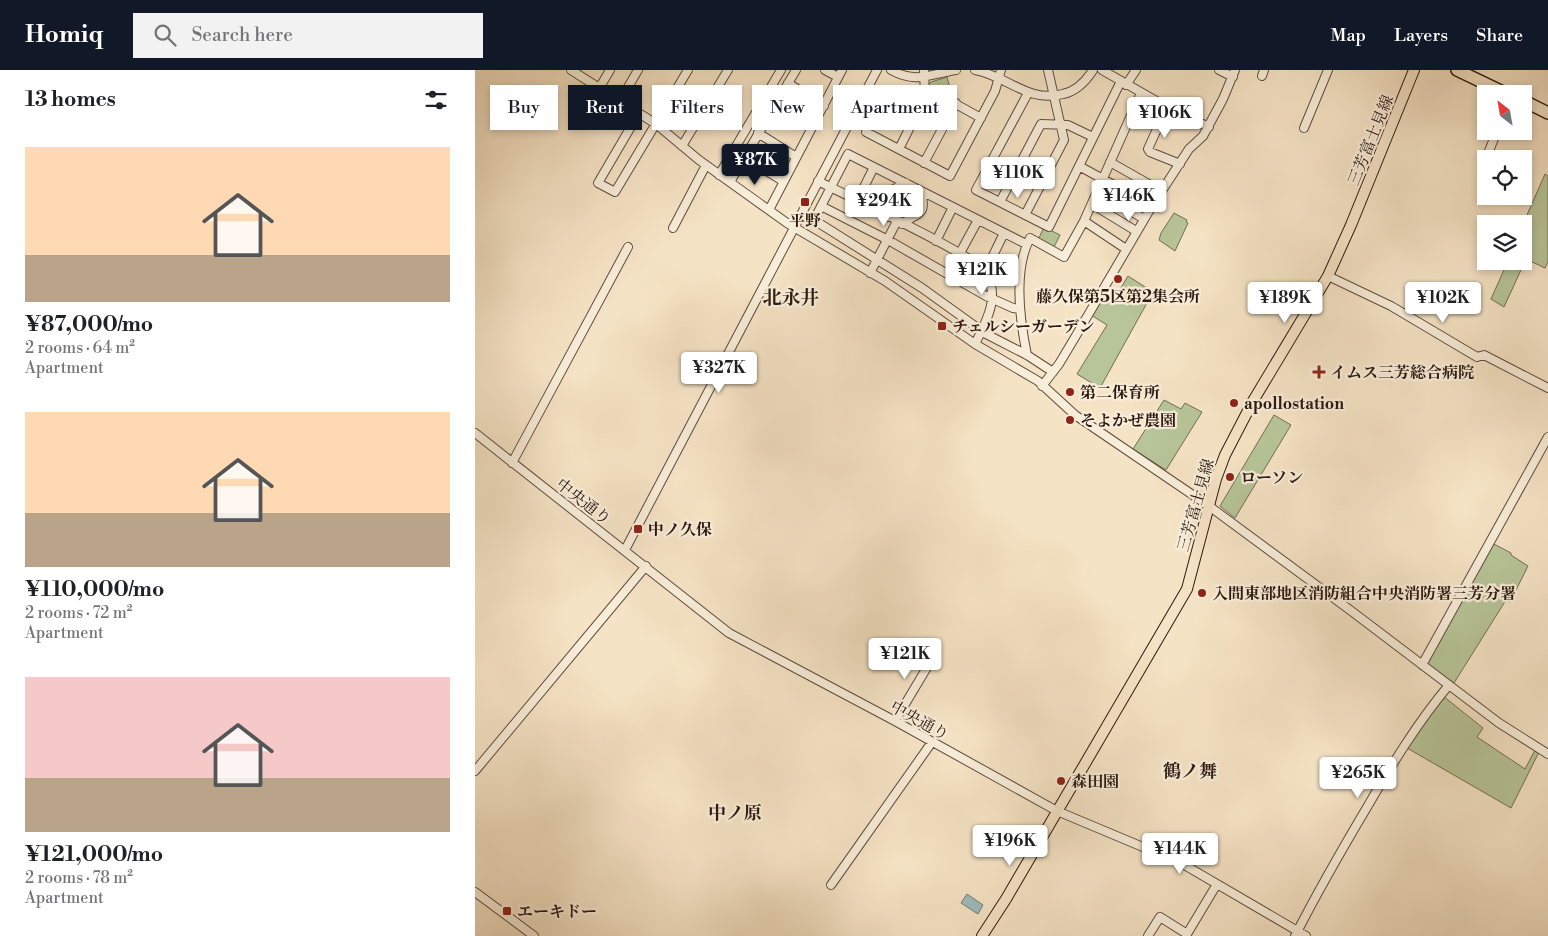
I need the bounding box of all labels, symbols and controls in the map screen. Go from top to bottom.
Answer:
search box [133,13,483,58]
text: Homiq [25,20,103,50]
icon: search [151,21,179,49]
text: Search here [191,23,293,47]
text: Map [1331,24,1366,47]
text: Layers [1394,24,1448,47]
text: Share [1476,24,1523,47]
chip: Buy [490,85,558,130]
chip: Rent [568,85,642,130]
chip: Filters [652,85,742,130]
chip: New [752,85,823,130]
chip: Apartment [833,85,957,130]
north arrow [1477,85,1533,140]
map controls [1477,85,1532,270]
icon: filters [422,86,450,114]
text: 13 homes [25,87,116,113]
street label: 三芳富士見線 [1344,92,1398,189]
pin: ¥106K [1130,97,1200,139]
text: ¥106K [1138,103,1192,123]
pin: ¥87K [725,144,785,186]
text: ¥87K [733,150,777,170]
button: locate [1477,150,1532,205]
pin: ¥110K [983,156,1053,199]
text: ¥110K [992,163,1044,183]
icon: home [193,180,283,270]
pin: ¥146K [1094,180,1164,222]
pin: ¥294K [849,184,919,227]
text: ¥146K [1102,186,1156,206]
text: ¥294K [856,191,912,211]
marker: 平野 [799,196,811,208]
place label: 平野 [789,211,821,231]
button: layers [1477,215,1532,270]
pin: ¥121K [947,254,1017,296]
text: ¥121K [956,260,1008,280]
marker: 藤久保第5区第2集会所 [1112,273,1124,285]
pin: ¥189K [1250,282,1320,324]
pin: ¥102K [1408,282,1478,324]
district label: 北永井 [762,286,820,310]
place label: 藤久保第5区第2集会所 [1036,287,1200,307]
text: ¥189K [1259,288,1311,308]
text: ¥102K [1416,288,1470,308]
text: ¥87,000/mo [25,312,153,338]
place label: チェルシーガーデン [952,317,1094,337]
marker: チェルシーガーデン [936,320,948,332]
text: 2 rooms · 64 m² [25,338,135,358]
pin: ¥327K [684,352,754,394]
text: Apartment [25,358,104,378]
text: ¥327K [692,358,746,378]
place label: イムス三芳総合病院 [1330,363,1474,383]
marker: イムス三芳総合病院 [1312,365,1326,379]
place label: 第二保育所 [1080,383,1160,403]
marker: 第二保育所 [1064,386,1076,398]
place label: apollostation [1244,394,1344,414]
marker: apollostation [1228,397,1240,409]
place label: そよかぜ農園 [1080,411,1176,431]
marker: そよかぜ農園 [1064,414,1076,426]
icon: home [193,445,283,535]
street label: 三芳富士見線 [1173,456,1219,554]
place label: ローソン [1240,468,1303,488]
marker: ローソン [1224,471,1236,483]
street label: 中央通り [552,474,615,529]
place label: 中ノ久保 [648,520,712,540]
marker: 中ノ久保 [632,523,644,535]
text: ¥110,000/mo [25,577,164,603]
place label: 入間東部地区消防組合中央消防署三芳分署 [1212,584,1516,604]
marker: 入間東部地区消防組合中央消防署三芳分署 [1196,587,1208,599]
text: 2 rooms · 72 m² [25,603,132,623]
text: Apartment [25,623,104,643]
pin: ¥121K [870,638,940,680]
text: ¥121K [879,644,931,664]
street label: 中央通り [887,697,952,745]
icon: home [193,710,283,800]
pin: ¥265K [1323,756,1393,799]
district label: 鶴ノ舞 [1163,760,1217,783]
text: ¥265K [1330,763,1386,783]
place label: 森田園 [1071,772,1119,792]
marker: 森田園 [1055,775,1067,787]
district label: 中ノ原 [708,802,762,825]
pin: ¥196K [975,824,1045,867]
text: ¥196K [984,831,1036,851]
pin: ¥144K [1145,832,1215,875]
text: ¥144K [1153,839,1207,859]
text: ¥121,000/mo [25,842,163,868]
text: 2 rooms · 78 m² [25,868,133,888]
text: Apartment [25,888,104,908]
place label: エーキドー [517,902,597,922]
marker: エーキドー [501,905,513,917]

